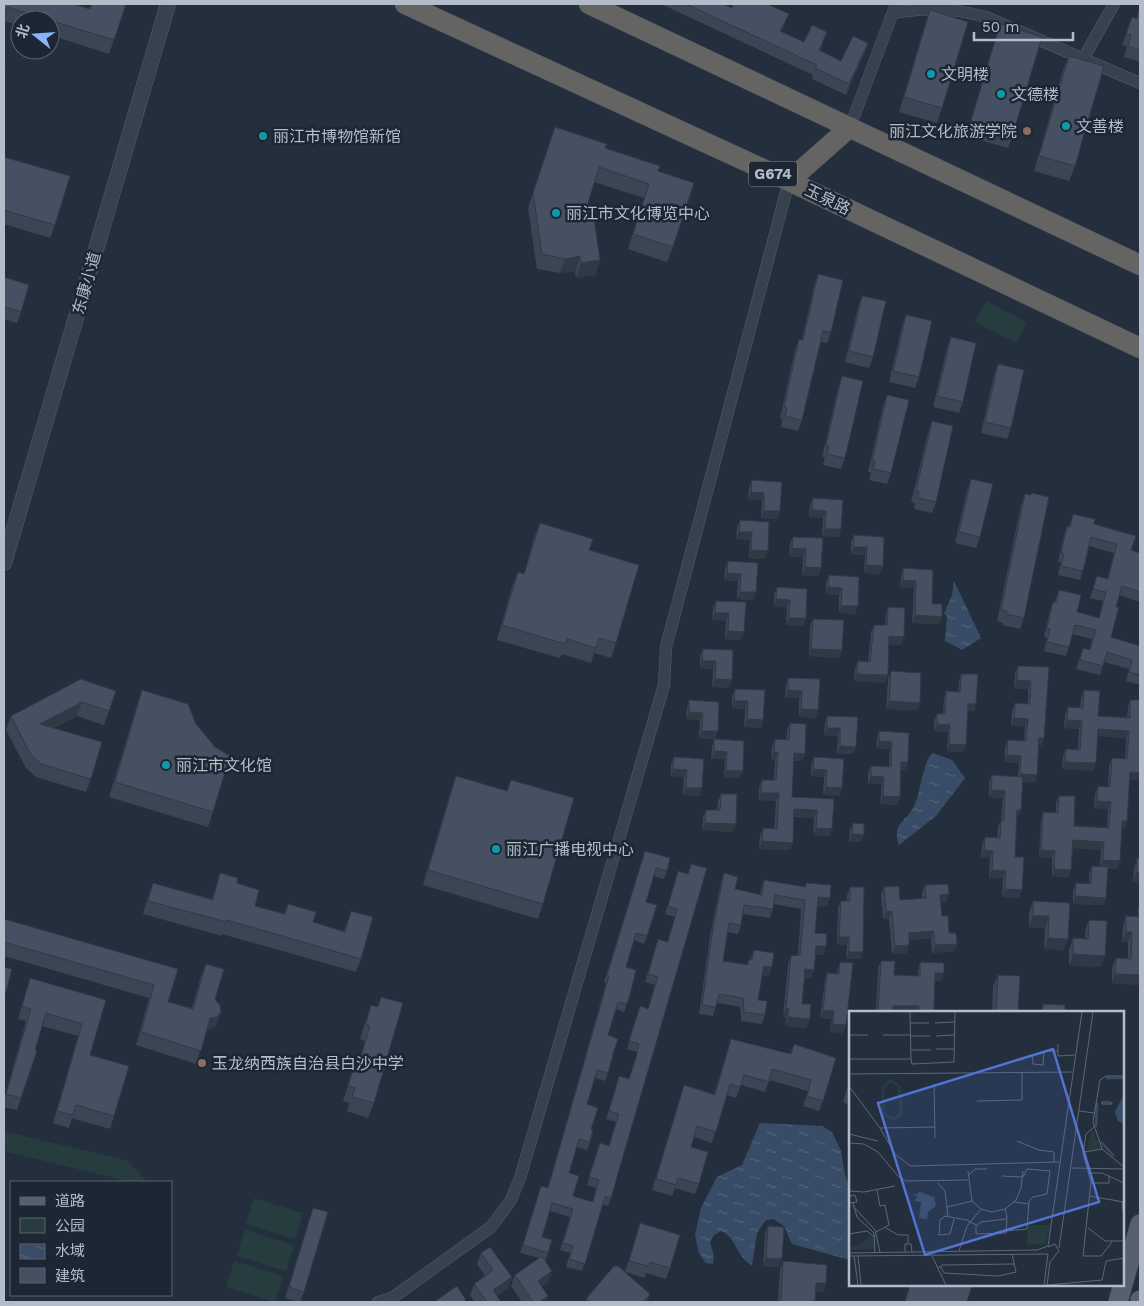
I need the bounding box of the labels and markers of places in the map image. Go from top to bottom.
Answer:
place label: 文明楼 [941,65,989,84]
marker: 文明楼 [925,68,937,80]
place label: 文德楼 [1011,85,1059,104]
marker: 文德楼 [995,88,1007,100]
place label: 文善楼 [1076,117,1124,136]
marker: 文善楼 [1060,120,1072,132]
place label: 丽江文化旅游学院 [889,122,1017,141]
marker: 丽江文化旅游学院 [1021,125,1033,137]
place label: 丽江市博物馆新馆 [273,127,401,146]
marker: 丽江市博物馆新馆 [257,130,269,142]
place label: 丽江市文化博览中心 [566,204,710,223]
marker: 丽江市文化博览中心 [550,207,562,219]
place label: 丽江市文化馆 [176,756,272,775]
marker: 丽江市文化馆 [160,759,172,771]
place label: 丽江广播电视中心 [506,840,634,859]
marker: 丽江广播电视中心 [490,843,502,855]
place label: 玉龙纳西族自治县白沙中学 [212,1054,404,1073]
marker: 玉龙纳西族自治县白沙中学 [196,1057,208,1069]

